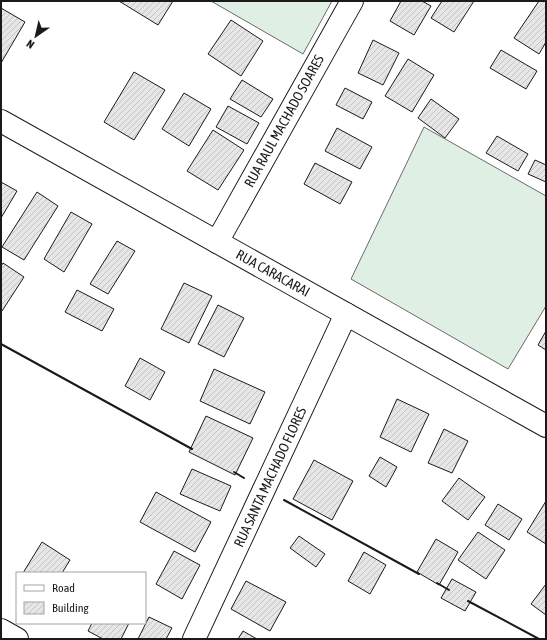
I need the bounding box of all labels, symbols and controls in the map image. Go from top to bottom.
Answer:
north arrow [16,16,56,56]
text: N [24,37,36,51]
street label: RUA RAUL MACHADO SOARES [241,52,327,190]
street label: RUA CARACARAI [233,246,313,300]
street label: RUA SANTA MACHADO FLORES [230,404,310,550]
legend [16,572,146,624]
text: Road [52,581,75,595]
text: Building [52,601,90,615]

